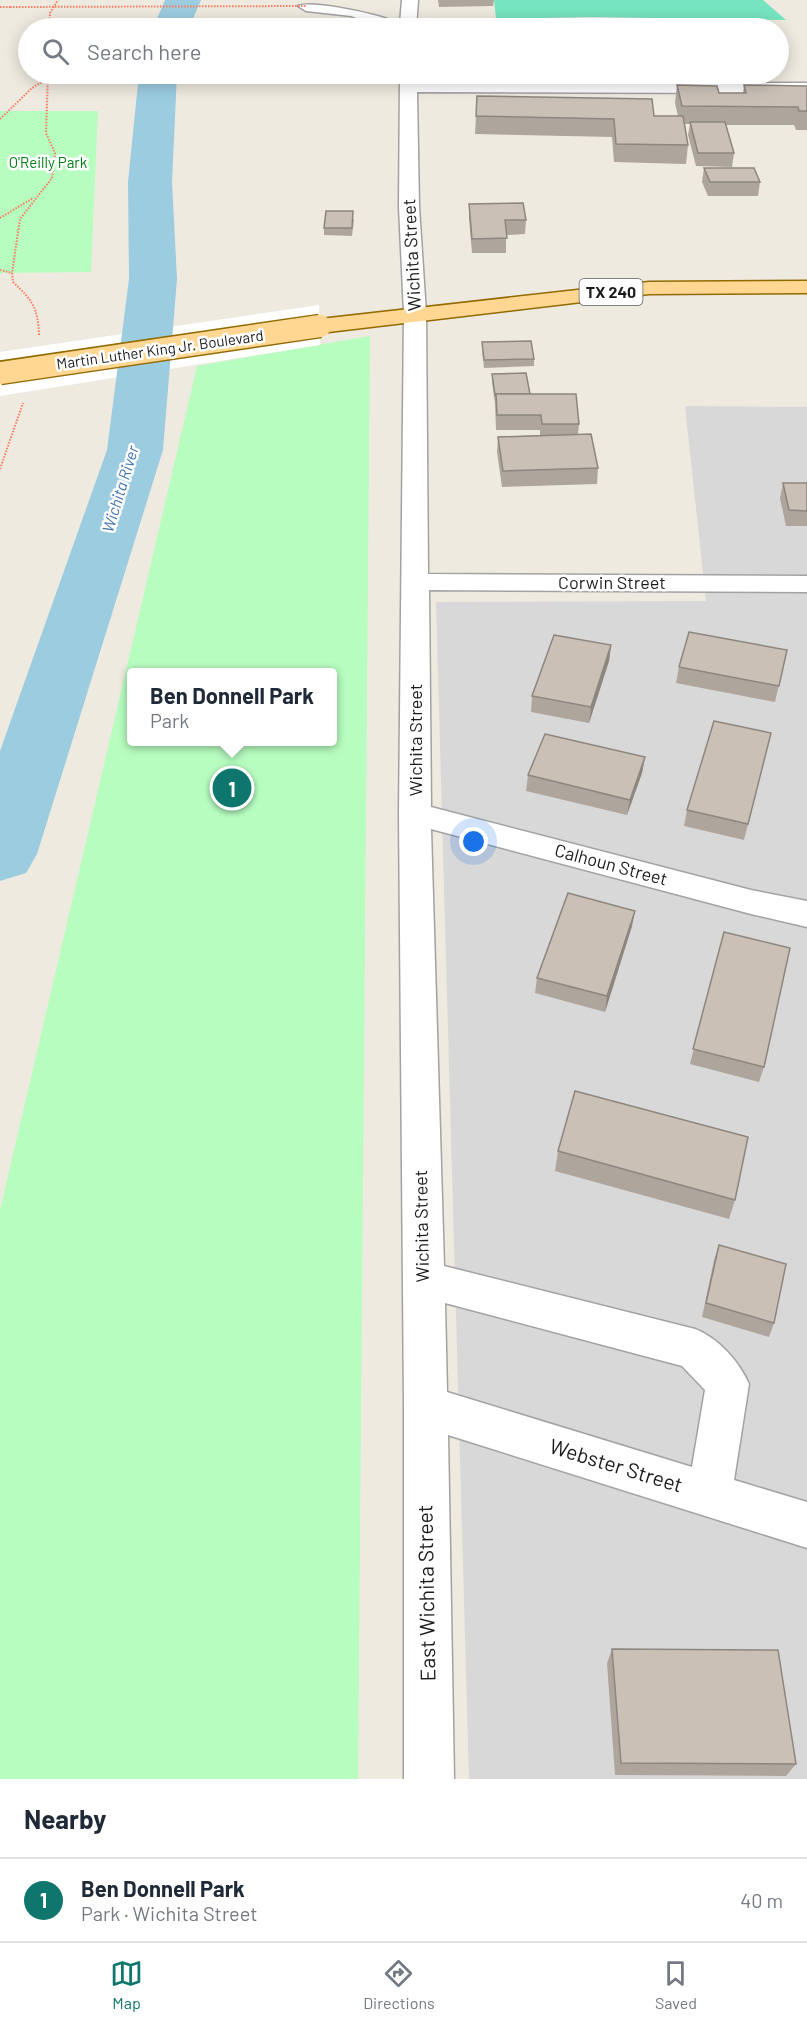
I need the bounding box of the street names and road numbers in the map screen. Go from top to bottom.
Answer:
street label: Wichita Street [397,198,425,312]
road number: TX 240 [580,279,642,305]
street label: Martin Luther King Jr. Boulevard [55,326,265,372]
street label: Corwin Street [558,571,666,593]
street label: Wichita Street [404,684,426,796]
street label: Calhoun Street [553,838,670,890]
street label: Wichita Street [409,1170,433,1282]
street label: Webster Street [547,1432,686,1497]
street label: East Wichita Street [411,1504,440,1682]

